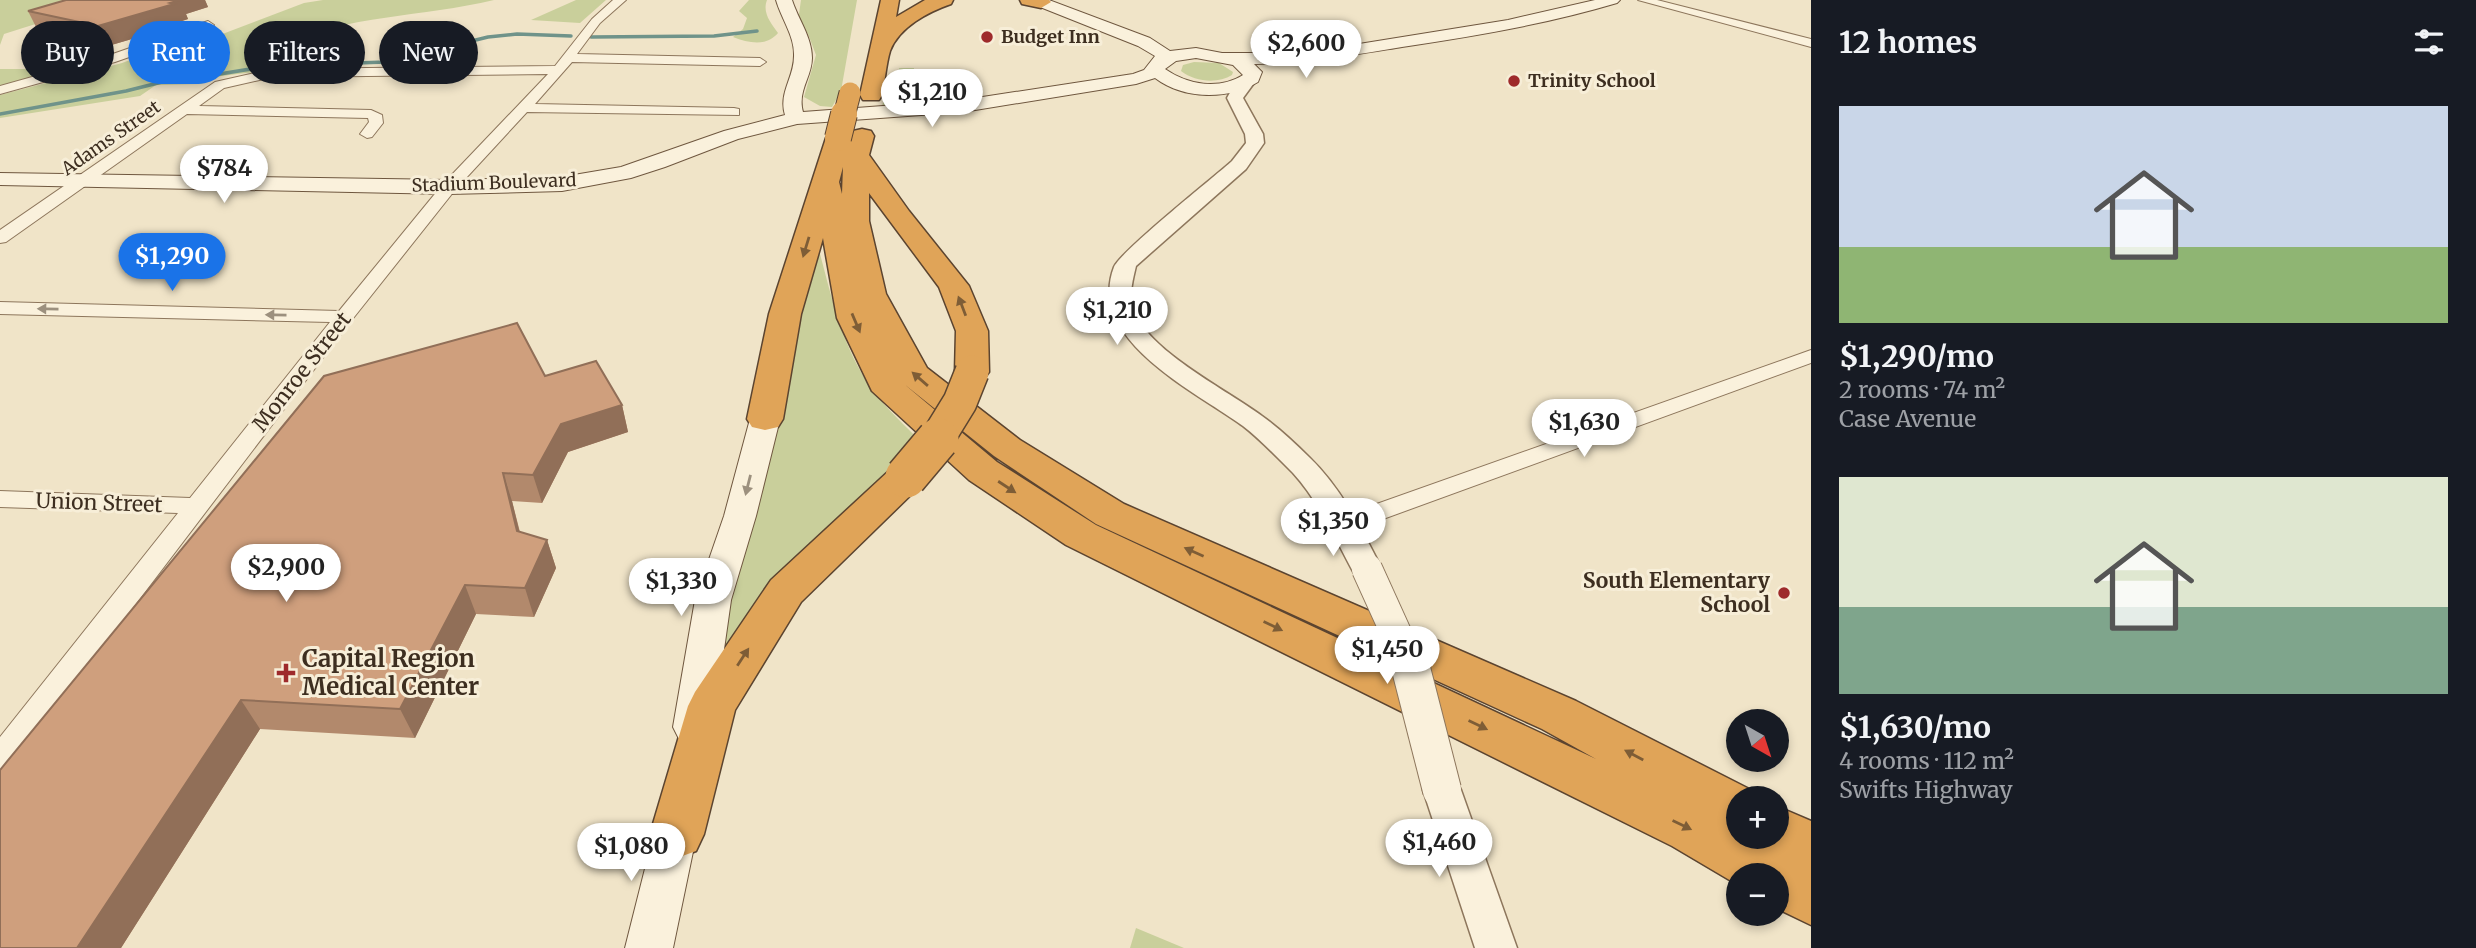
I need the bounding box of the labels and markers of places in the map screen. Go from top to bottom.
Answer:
pin: $2,600 [1249,20,1363,80]
place label: Budget Inn [1001,25,1100,48]
marker: Budget Inn [979,29,995,45]
pin: $1,210 [875,69,989,129]
place label: Trinity School [1528,69,1656,92]
marker: Trinity School [1506,73,1522,89]
pin: $784 [183,146,265,205]
pin: $1,290 [115,233,229,293]
pin: $1,210 [1060,288,1174,347]
pin: $1,630 [1527,400,1641,459]
pin: $1,350 [1276,498,1390,558]
pin: $2,900 [229,544,343,604]
pin: $1,330 [624,558,738,618]
place label: South Elementary School [1583,567,1771,618]
marker: South Elementary School [1776,585,1792,601]
pin: $1,450 [1330,626,1444,686]
place label: Capital Region Medical Center [302,643,479,702]
marker: Capital Region Medical Center [276,663,296,683]
pin: $1,460 [1382,820,1496,879]
pin: $1,080 [574,824,688,883]

